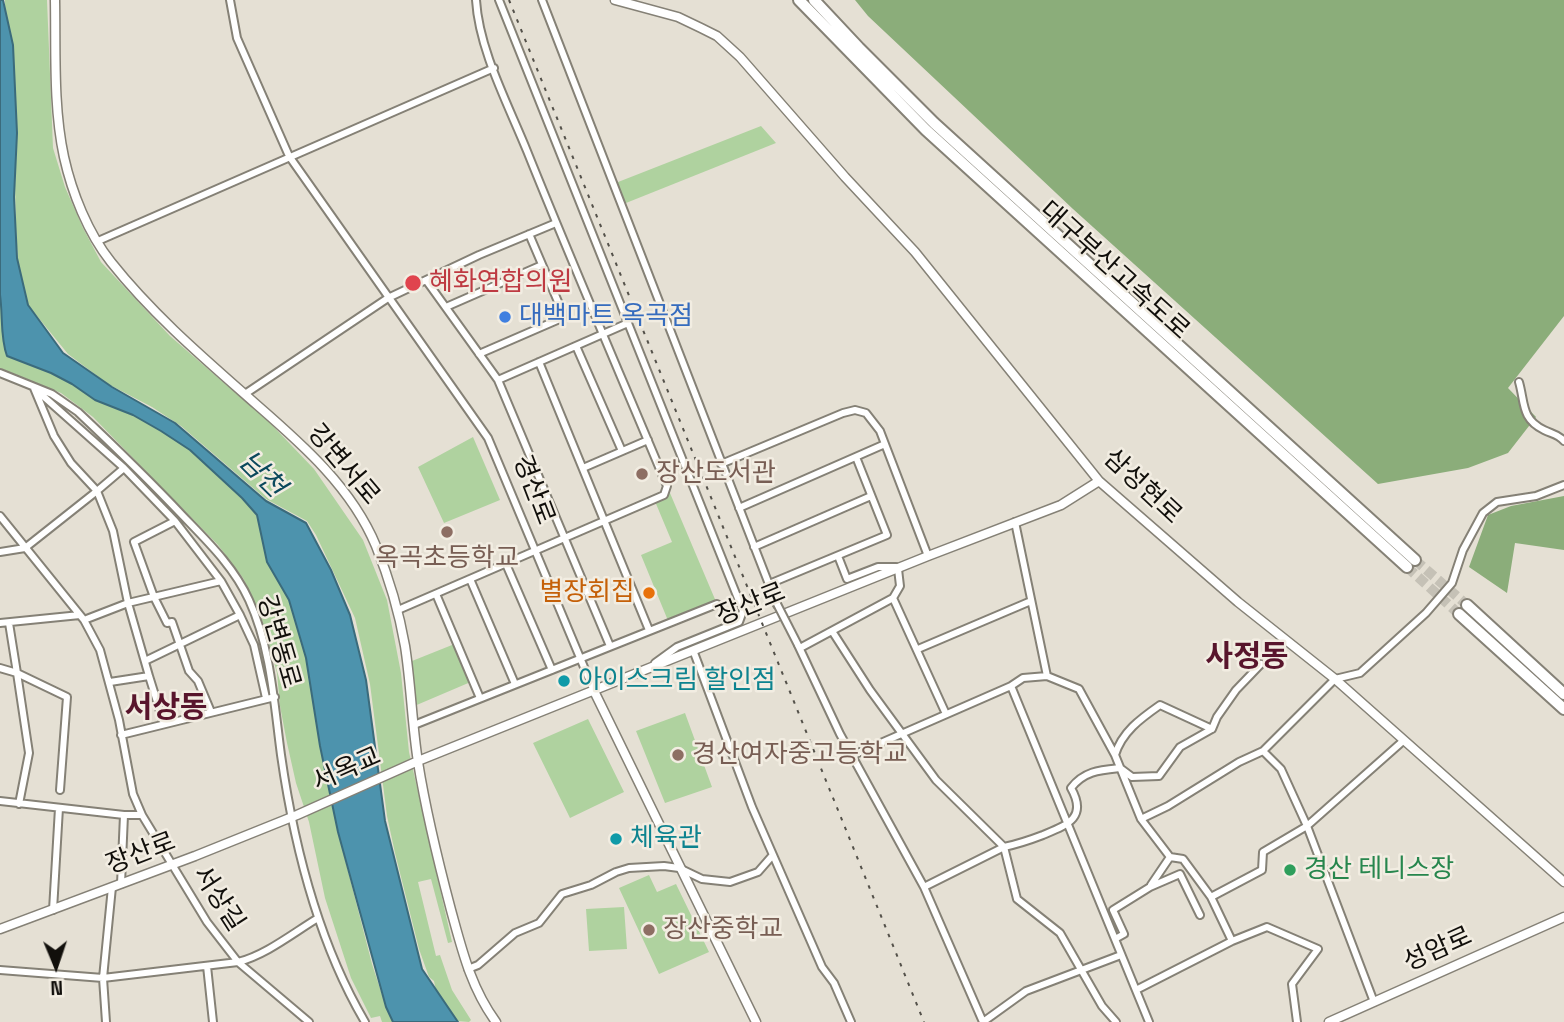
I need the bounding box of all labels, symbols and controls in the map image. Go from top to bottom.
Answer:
street label: 대구부산고속도로 [1032,195,1196,347]
place label: 혜화연합의원 [429,267,573,299]
marker: 혜화연합의원 [403,273,423,293]
place label: 대백마트 옥곡점 [519,301,693,333]
marker: 대백마트 옥곡점 [497,309,513,325]
street label: 강변서로 [300,418,386,512]
street label: 삼성현로 [1096,443,1188,531]
water label: 남천 [231,445,291,505]
street label: 경산로 [506,451,560,529]
place label: 장산도서관 [656,458,776,490]
marker: 장산도서관 [634,466,650,482]
marker: 옥곡초등학교 [439,524,455,540]
place label: 옥곡초등학교 [375,543,519,575]
place label: 별장회집 [539,577,635,609]
street label: 장산로 [712,577,790,633]
marker: 별장회집 [641,585,657,601]
street label: 강변동로 [250,592,306,692]
district label: 사정동 [1206,640,1288,676]
place label: 아이스크림 할인점 [578,665,776,697]
marker: 아이스크림 할인점 [556,673,572,689]
district label: 서상동 [125,691,207,727]
place label: 경산여자중고등학교 [692,739,907,771]
street label: 서옥교 [308,741,386,799]
marker: 경산여자중고등학교 [670,747,686,763]
place label: 체육관 [630,823,702,855]
street label: 장산로 [102,827,180,881]
marker: 체육관 [608,831,624,847]
place label: 경산 테니스장 [1304,854,1454,886]
street label: 서상길 [185,860,251,938]
marker: 경산 테니스장 [1282,862,1298,878]
place label: 장산중학교 [663,914,783,946]
street label: 성암로 [1399,921,1477,979]
marker: 장산중학교 [641,922,657,938]
north arrow [21,931,91,1001]
text: N [50,975,64,1000]

